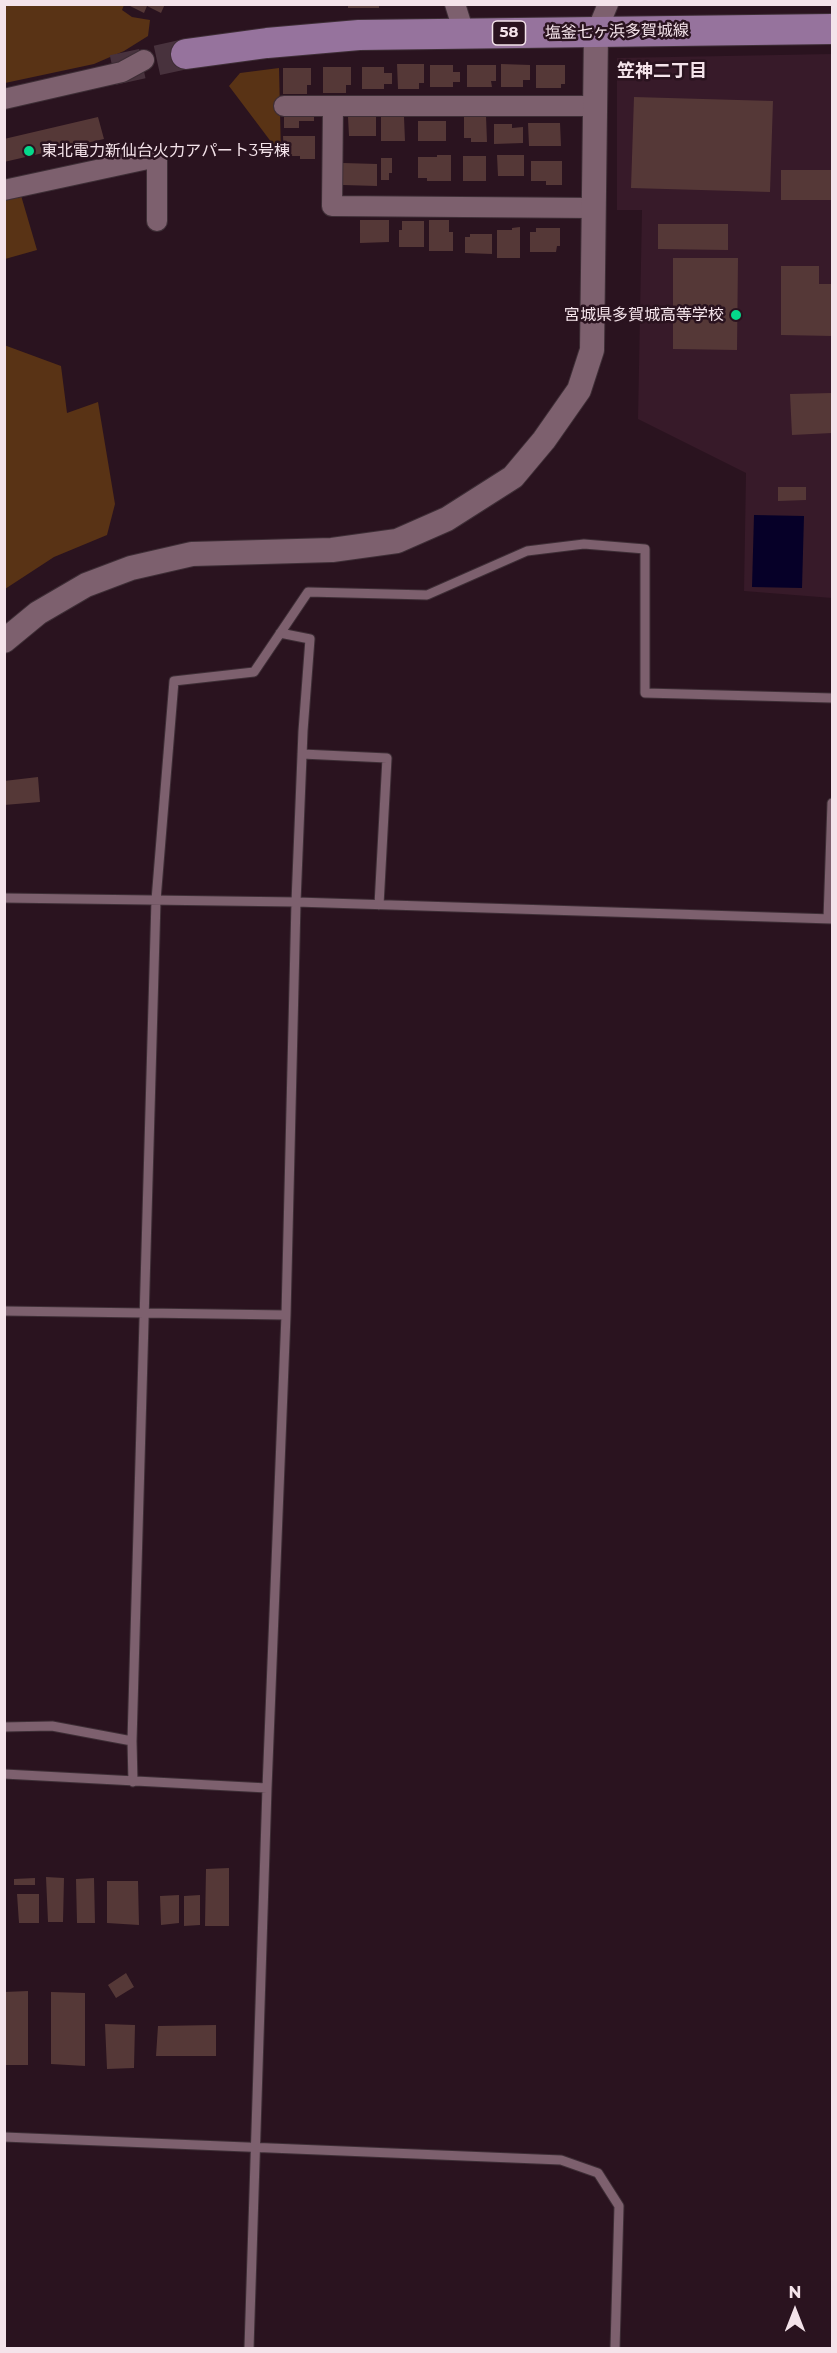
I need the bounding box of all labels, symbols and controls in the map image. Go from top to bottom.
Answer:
road number: 58 [492,21,526,45]
street label: 塩釜七ヶ浜多賀城線 [545,21,689,43]
district label: 笠神二丁目 [617,61,707,83]
place label: 東北電力新仙台火力アパート3号棟 [41,141,290,161]
marker: 東北電力新仙台火力アパート3号棟 [22,144,36,158]
place label: 宮城県多賀城高等学校 [564,305,724,325]
marker: 宮城県多賀城高等学校 [729,308,743,322]
north arrow [765,2281,825,2341]
text: N [789,2283,801,2302]

